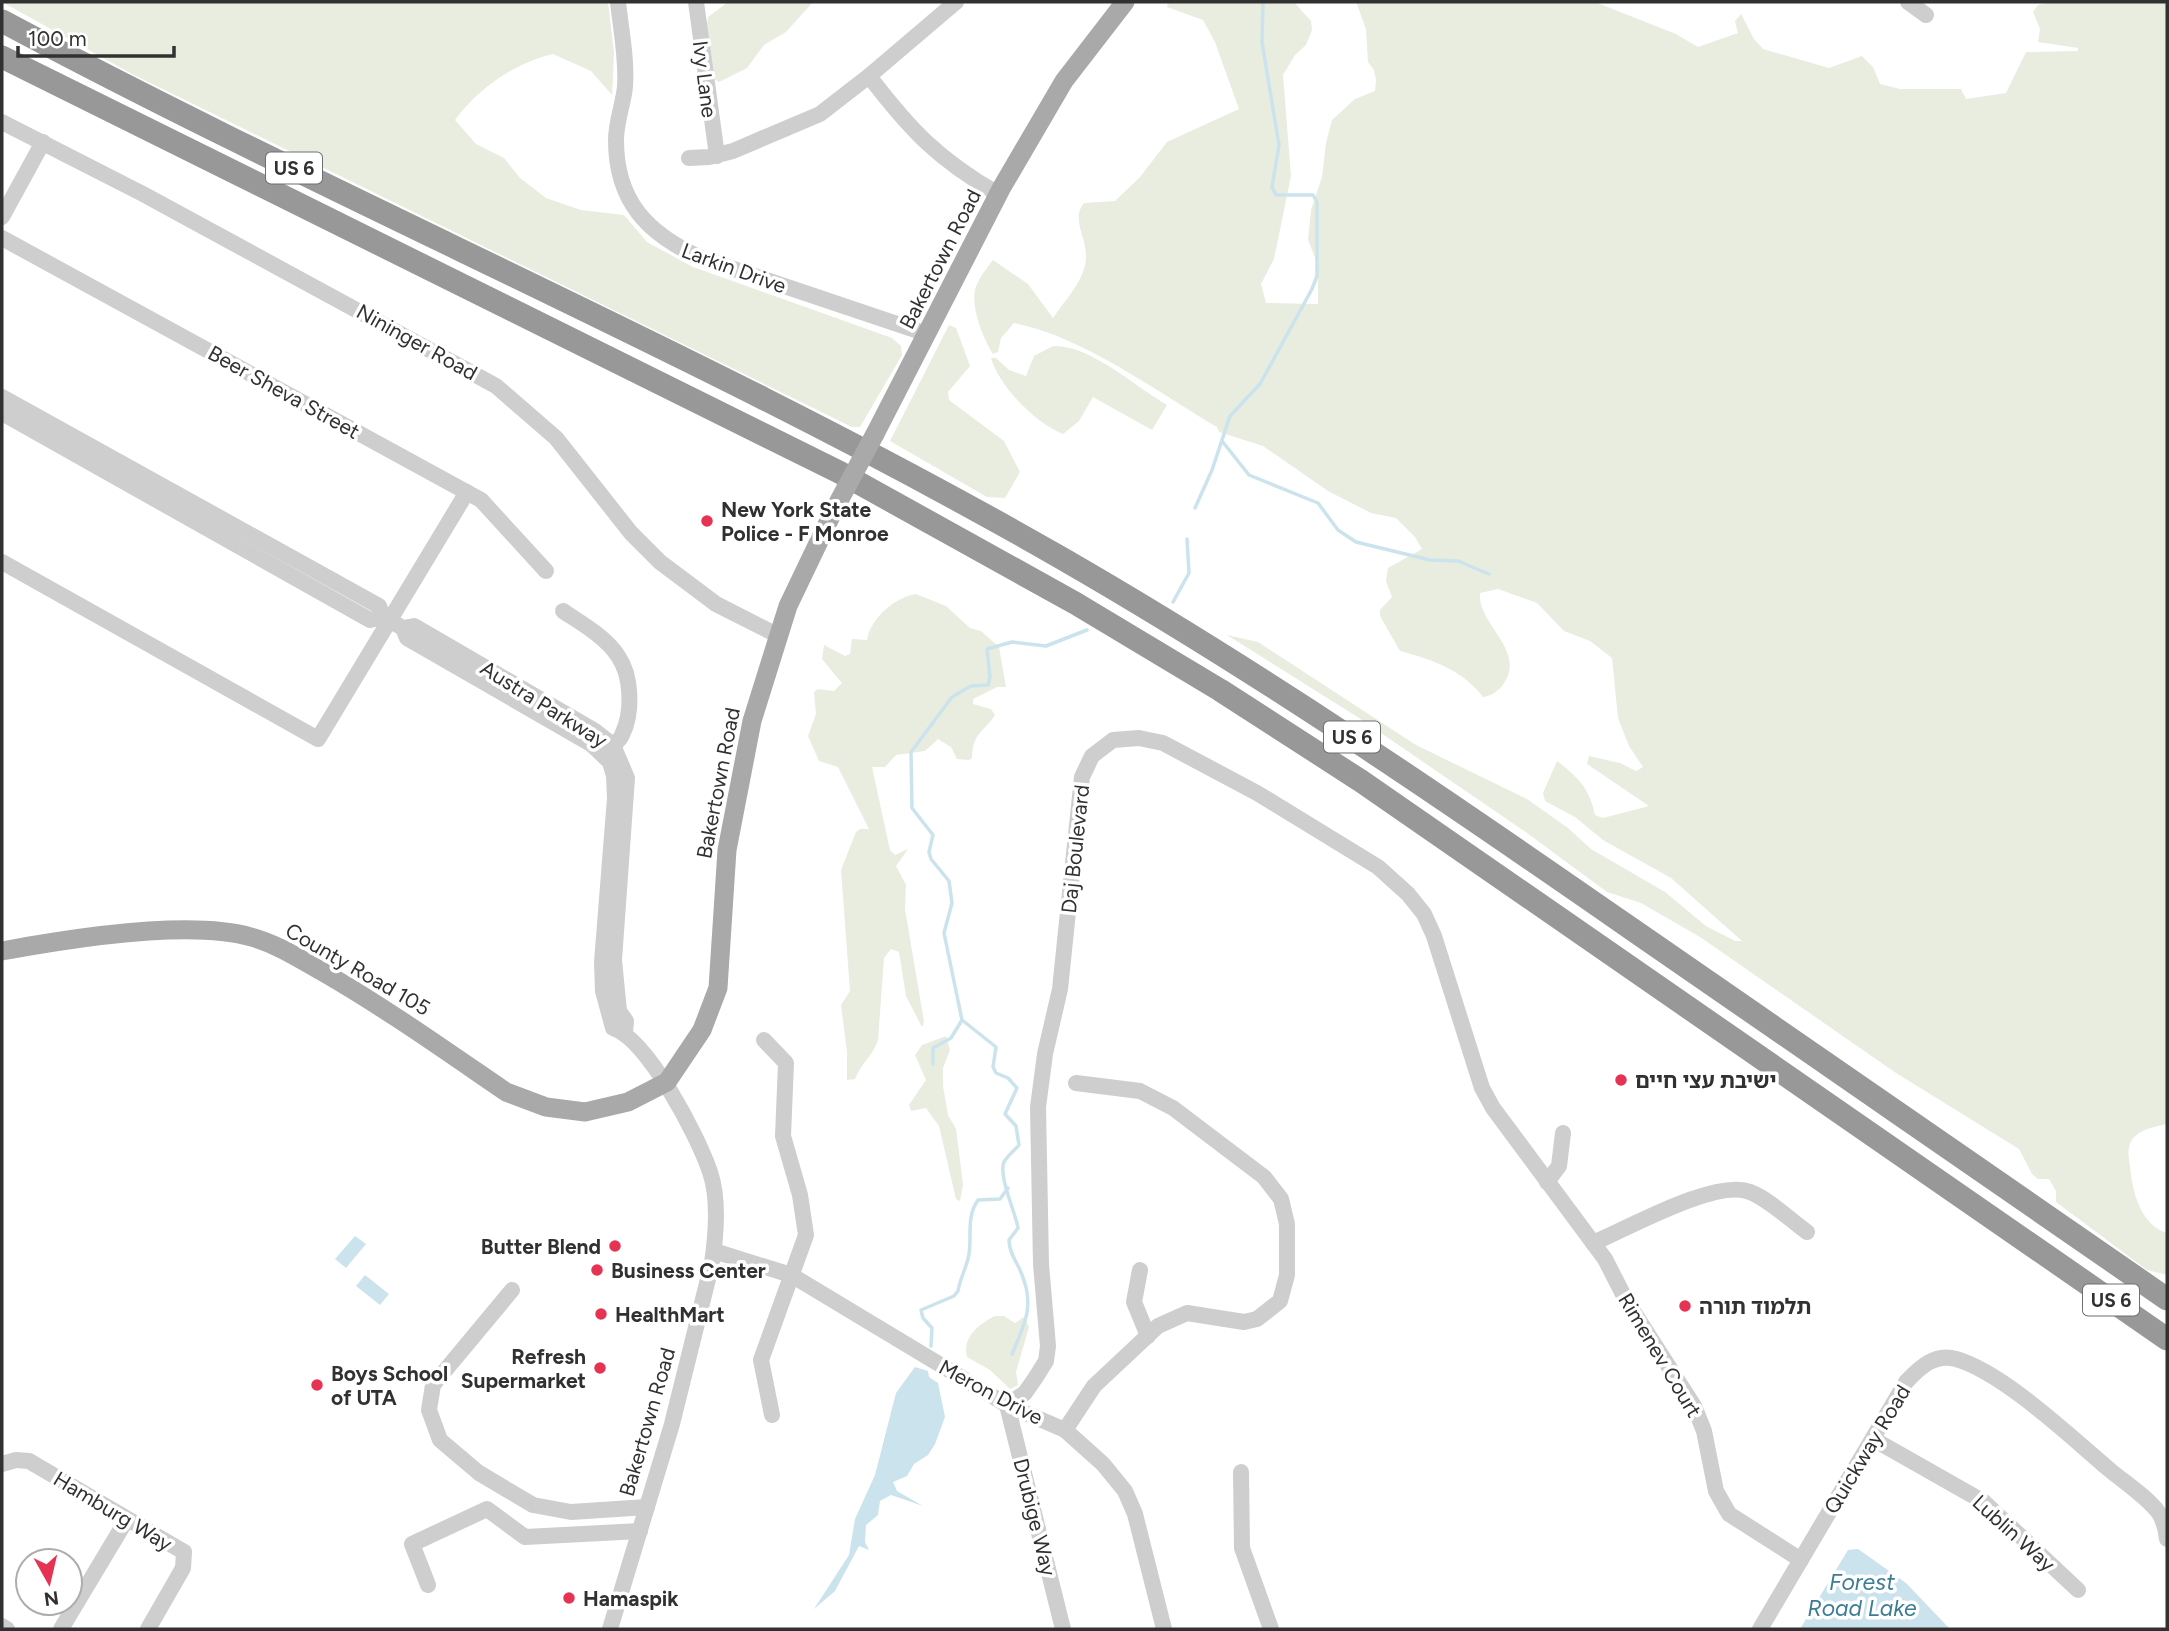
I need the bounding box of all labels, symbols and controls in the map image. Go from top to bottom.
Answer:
scale bar [18,14,173,58]
text: 100 m [28,26,87,51]
street label: Ivy Lane [688,39,722,119]
road number: US 6 [266,152,322,184]
street label: Bakertown Road [894,185,986,333]
street label: Larkin Drive [678,238,790,298]
street label: Nininger Road [352,299,482,385]
street label: Beer Sheva Street [204,340,364,444]
place label: New York State Police - F Monroe [721,497,889,546]
marker: New York State Police - F Monroe [699,513,715,529]
street label: Austra Parkway [476,655,612,753]
street label: Bakertown Road [691,705,745,861]
road number: US 6 [1324,722,1380,752]
street label: Daj Boulevard [1056,783,1094,915]
street label: County Road 105 [281,918,435,1020]
place label: ישיבת עצי חיים [1635,1068,1777,1093]
marker: ישיבת עצי חיים [1613,1072,1629,1088]
place label: Butter Blend [481,1234,601,1259]
marker: Butter Blend [607,1238,623,1254]
place label: Business Center [611,1258,766,1283]
marker: Business Center [589,1262,605,1278]
road number: US 6 [2083,1284,2139,1316]
street label: Rimenev Court [1613,1288,1707,1422]
place label: תלמוד תורה [1699,1294,1812,1319]
marker: תלמוד תורה [1677,1298,1693,1314]
place label: HealthMart [615,1302,725,1327]
marker: HealthMart [593,1306,609,1322]
place label: Refresh Supermarket [461,1344,586,1393]
street label: Bakertown Road [614,1345,680,1499]
street label: Meron Drive [935,1354,1047,1430]
marker: Refresh Supermarket [592,1360,608,1376]
place label: Boys School of UTA [331,1361,448,1410]
marker: Boys School of UTA [309,1377,325,1393]
street label: Quickway Road [1819,1380,1915,1518]
street label: Drubige Way [1008,1456,1062,1578]
street label: Hamburg Way [49,1466,177,1556]
street label: Lublin Way [1968,1490,2060,1576]
north arrow [14,1547,84,1617]
water label: Forest Road Lake [1807,1568,1917,1622]
text: N [42,1586,60,1611]
place label: Hamaspik [583,1586,679,1611]
marker: Hamaspik [561,1590,577,1606]

